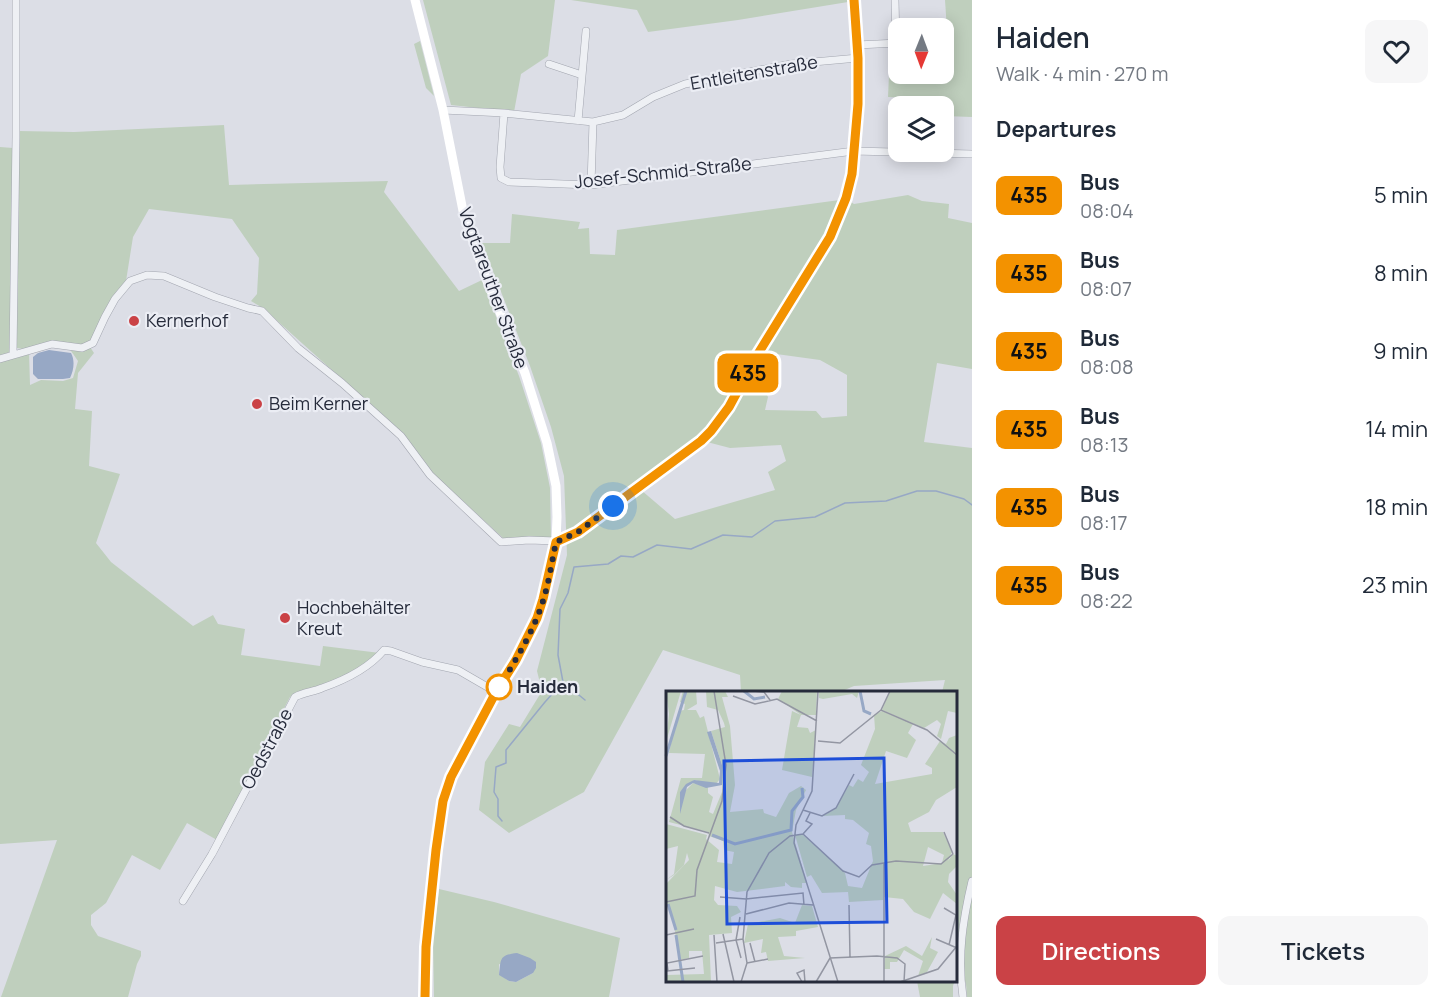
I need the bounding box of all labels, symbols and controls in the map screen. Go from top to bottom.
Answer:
north arrow [888,18,954,84]
map controls [888,18,954,162]
text: Haiden [996,18,1090,56]
button: heart [1365,20,1428,83]
street label: Entleitenstraße [688,49,819,95]
text: Walk · 4 min · 270 m [996,60,1168,87]
button: layers [888,96,954,162]
text: Departures [996,114,1116,144]
street label: Josef-Schmid-Straße [573,151,753,193]
text: Bus [1080,167,1120,197]
text: 5 min [1374,180,1428,210]
text: 435 [1010,181,1048,209]
text: 08:04 [1080,197,1134,224]
street label: Vogtareuther Straße [454,204,534,372]
text: Bus [1080,245,1120,275]
text: 8 min [1374,258,1428,288]
text: 435 [1010,259,1048,287]
text: 08:07 [1080,275,1132,302]
place label: Kernerhof [146,308,229,332]
marker: Kernerhof [127,314,141,328]
text: Bus [1080,323,1120,353]
text: 9 min [1373,336,1428,366]
text: 435 [1010,337,1048,365]
text: 08:08 [1080,353,1134,380]
line badge: 435 [714,354,783,392]
text: 435 [729,359,767,387]
place label: Beim Kerner [269,391,369,415]
marker: Beim Kerner [250,397,264,411]
text: Bus [1080,401,1120,431]
text: 14 min [1365,414,1428,444]
text: 435 [1010,415,1048,443]
text: 08:13 [1080,431,1129,458]
text: Bus [1080,479,1120,509]
your location [598,491,628,521]
text: 18 min [1365,492,1428,522]
text: 435 [1010,493,1048,521]
text: 08:17 [1080,509,1128,536]
text: Bus [1080,557,1120,587]
text: 23 min [1362,570,1428,600]
text: 435 [1010,571,1048,599]
text: 08:22 [1080,587,1133,614]
place label: Hochbehälter Kreut [297,595,411,640]
marker: Hochbehälter Kreut [278,611,292,625]
marker: Haiden [486,674,512,700]
place label: Haiden [517,674,578,698]
inset map [666,691,957,982]
street label: Oedstraße [235,704,297,793]
button: Directions [996,916,1206,985]
button: Tickets [1218,916,1428,985]

